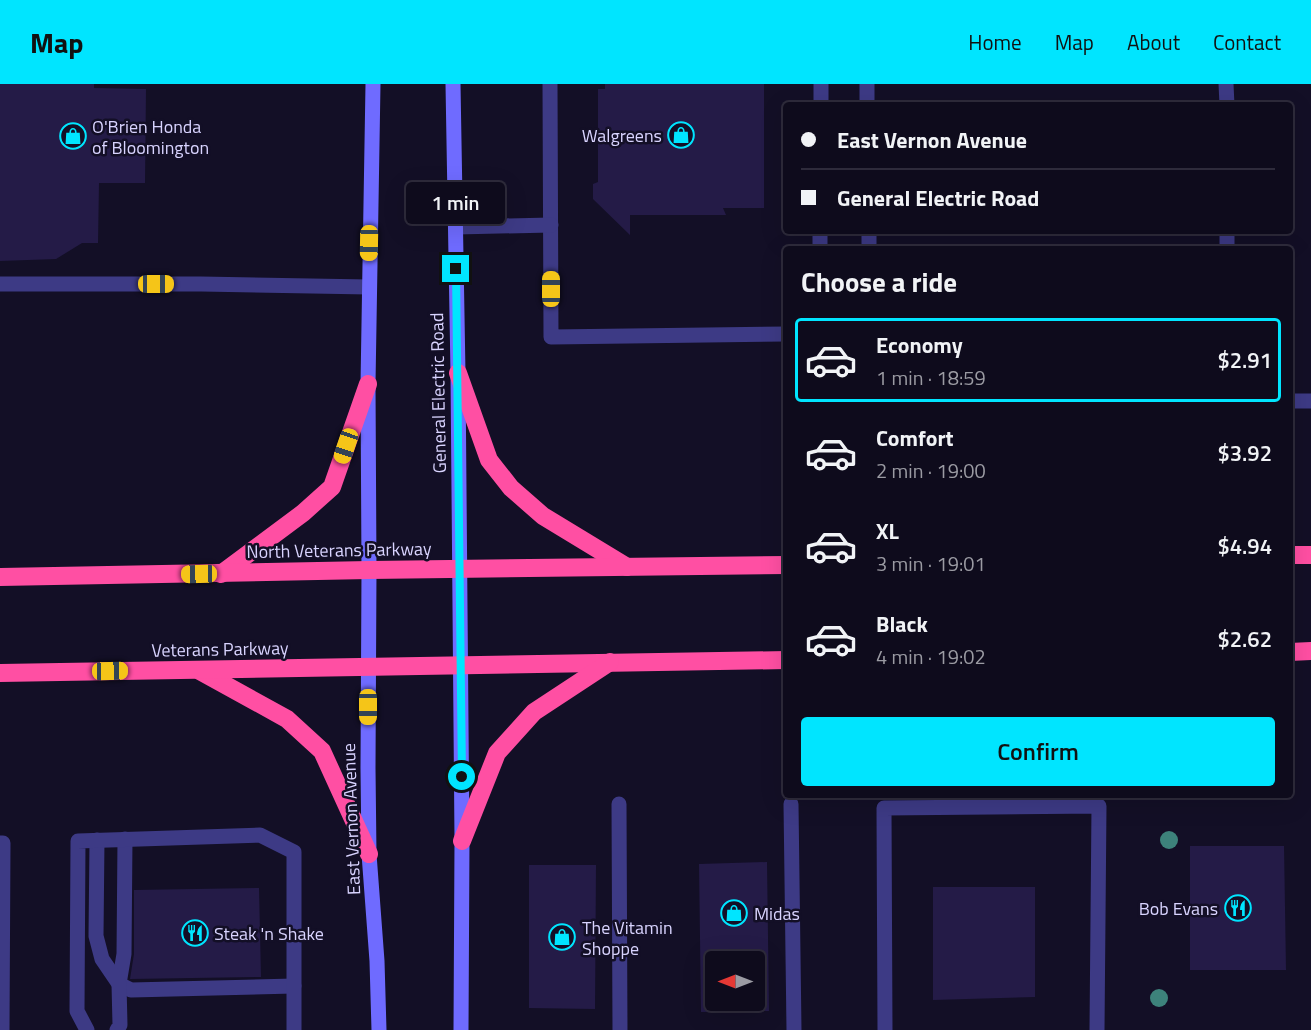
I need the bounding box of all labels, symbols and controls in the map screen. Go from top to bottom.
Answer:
text: Map [30,21,84,64]
text: Home [968,26,1022,58]
text: Map [1055,26,1094,58]
text: About [1127,26,1180,58]
text: Contact [1213,26,1281,58]
place label: O'Brien Honda of Bloomington [92,113,209,161]
shop icon: Walgreens [666,120,696,150]
shop icon: O'Brien Honda of Bloomington [58,121,88,151]
place label: Walgreens [582,122,662,149]
text: East Vernon Avenue [837,123,1027,157]
text: General Electric Road [837,181,1039,215]
callout: 1 min [406,182,506,224]
text: 1 min [431,187,480,218]
car [360,225,378,261]
route end [442,255,469,282]
text: Choose a ride [801,261,957,302]
car [542,271,560,307]
car [138,275,174,293]
street label: General Electric Road [423,312,453,474]
text: Economy [876,328,963,362]
icon: car [804,333,858,387]
text: $2.91 [1217,343,1272,377]
text: 1 min · 18:59 [876,362,986,393]
text: Comfort [876,421,954,455]
car [332,426,360,466]
icon: car [804,426,858,480]
text: $3.92 [1217,436,1272,470]
text: 2 min · 19:00 [876,455,986,486]
text: XL [876,514,899,548]
icon: car [804,519,858,573]
text: $4.94 [1217,529,1272,563]
street label: North Veterans Parkway [246,535,432,565]
text: 3 min · 19:01 [876,548,986,579]
car [181,565,217,583]
text: Black [876,607,928,641]
icon: car [804,612,858,666]
text: $2.62 [1217,622,1272,656]
street label: Veterans Parkway [151,634,289,664]
text: 4 min · 19:02 [876,641,986,672]
car [92,662,128,680]
car [359,689,377,725]
button: Confirm [801,717,1275,786]
street label: East Vernon Avenue [335,743,367,895]
route start [448,763,475,790]
restaurant icon: Bob Evans [1223,893,1253,923]
place label: Bob Evans [1139,895,1218,922]
shop icon: Midas [719,898,749,928]
place label: Midas [754,900,800,927]
place label: The Vitamin Shoppe [582,914,673,962]
restaurant icon: Steak 'n Shake [180,918,210,948]
place label: Steak 'n Shake [214,920,324,947]
shop icon: The Vitamin Shoppe [547,922,577,952]
north arrow [705,951,765,1011]
map controls [705,951,765,1011]

